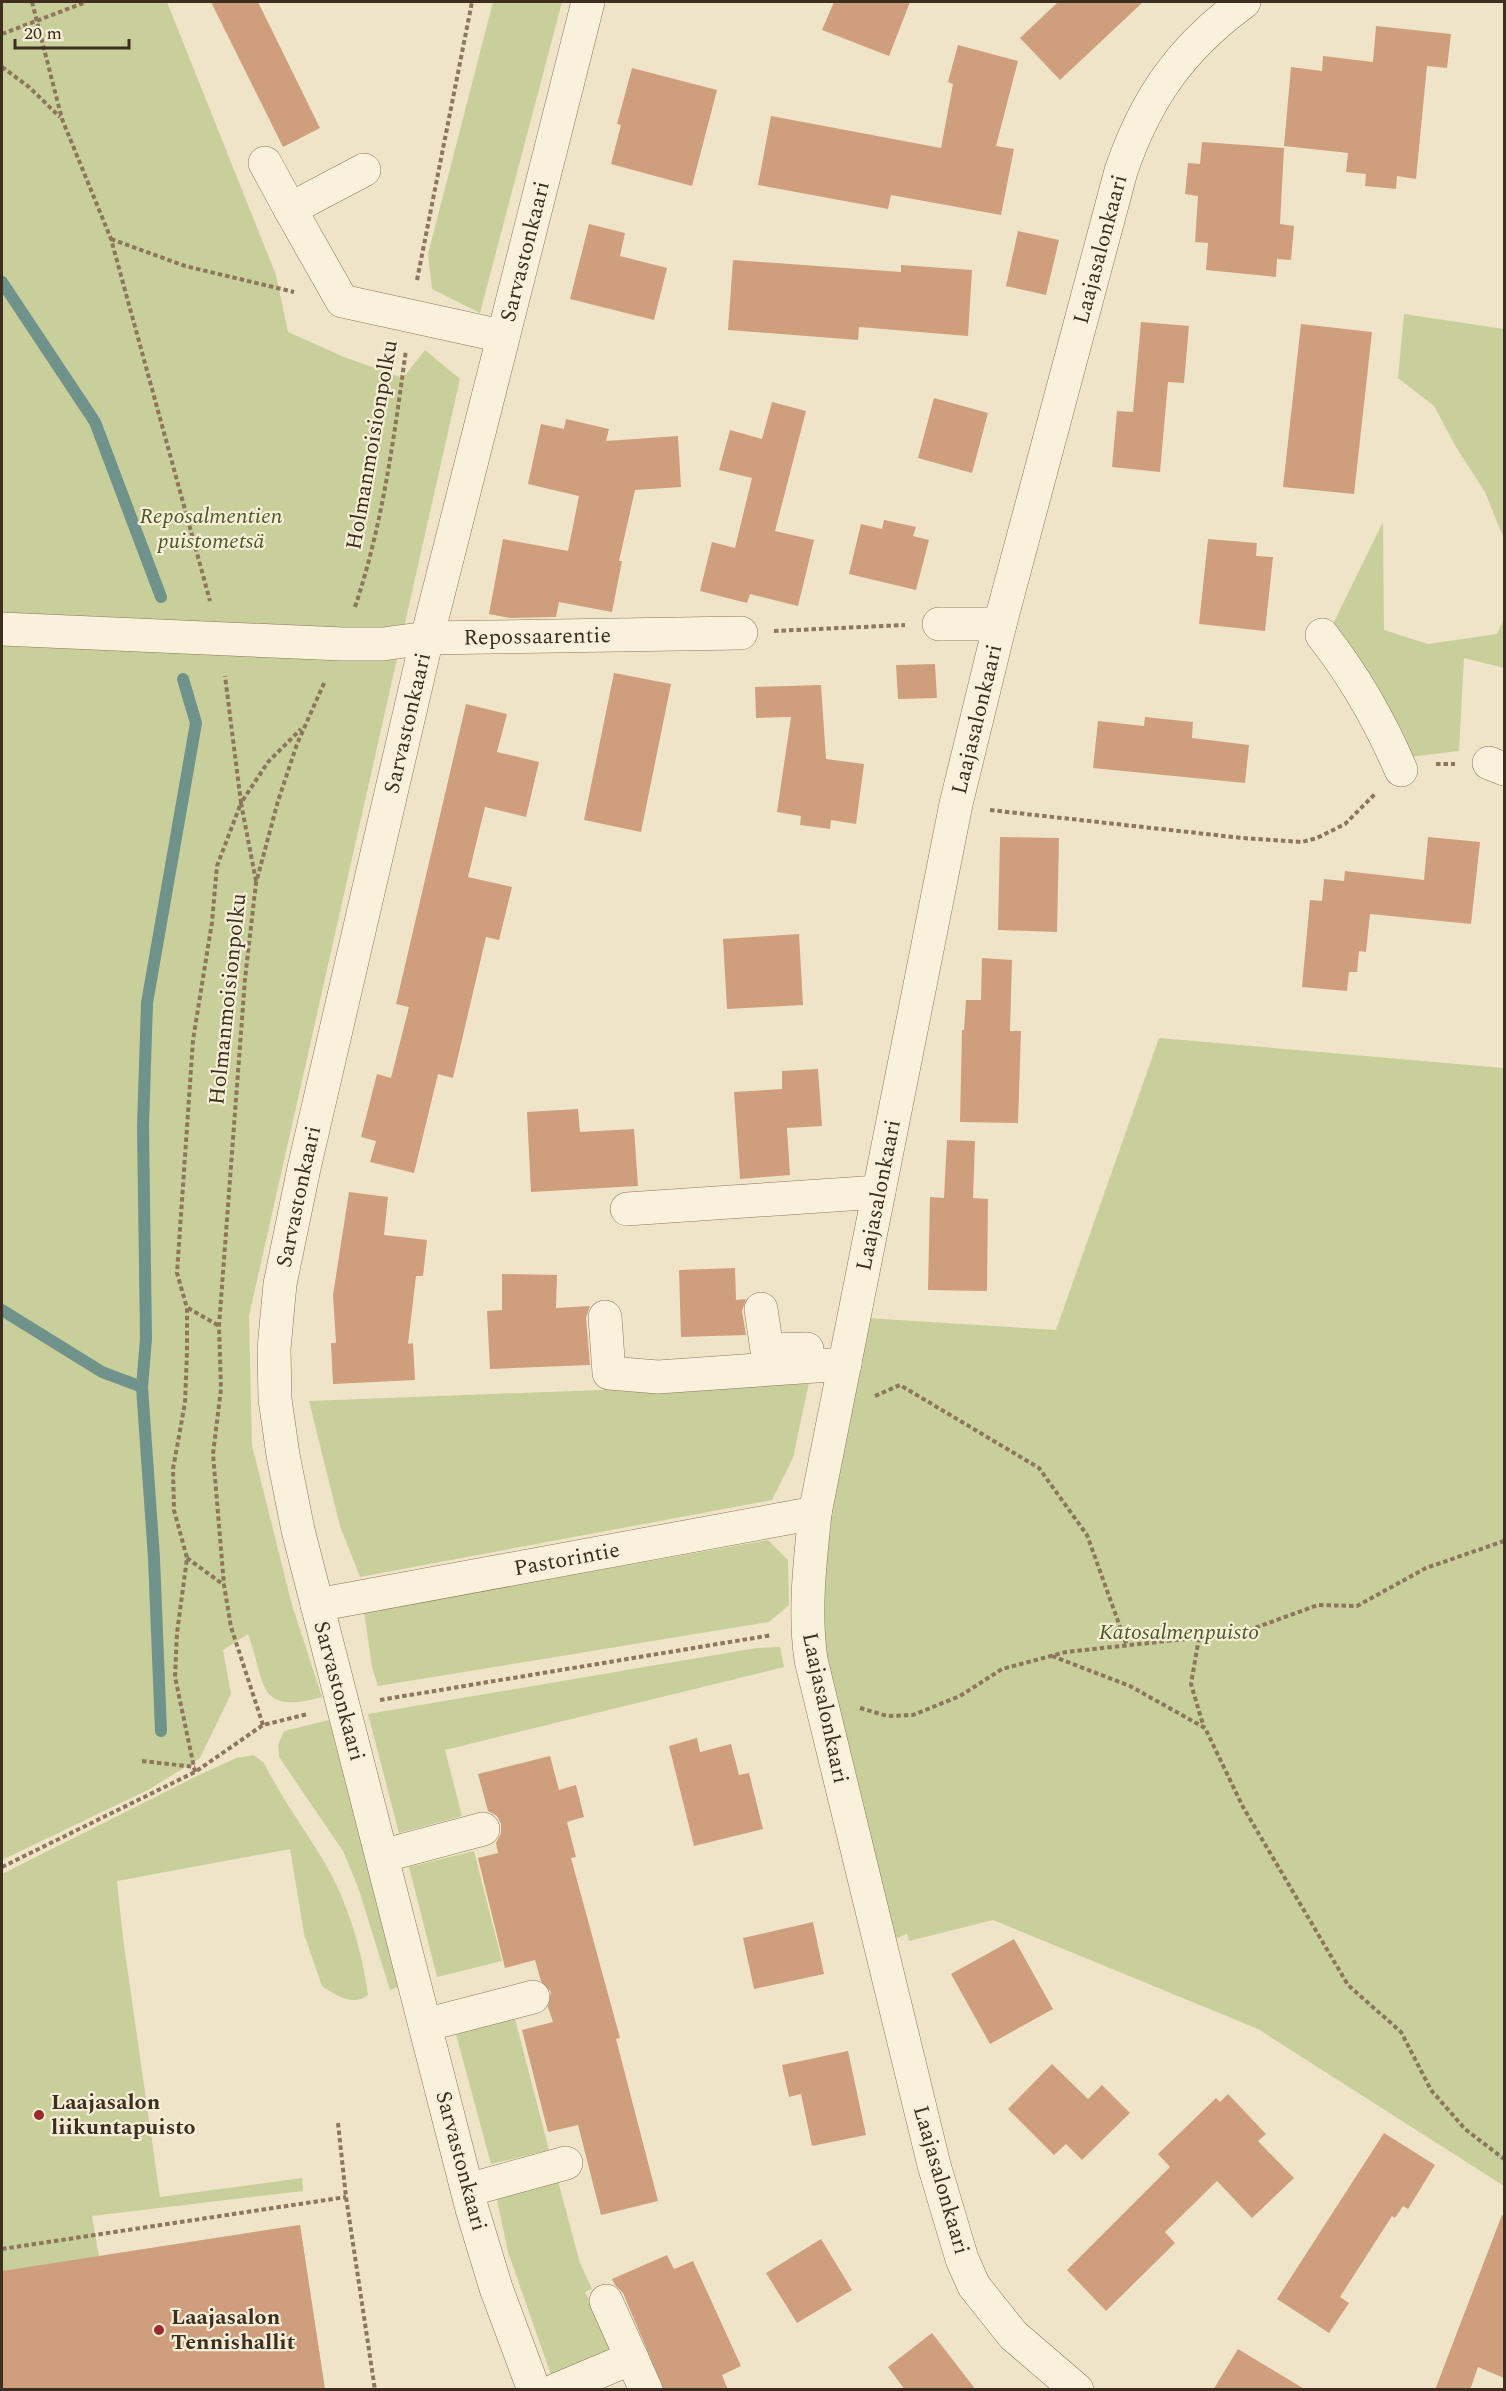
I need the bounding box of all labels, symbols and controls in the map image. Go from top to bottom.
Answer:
scale bar [15,12,129,50]
text: 20 m [24,20,62,47]
street label: Laajasalonkaari [1064,171,1136,328]
street label: Sarvastonkaari [491,178,559,325]
street label: Holmanmoisionpolku [337,337,407,553]
park label: Reposalmentien puistometsä [140,500,283,558]
street label: Repossaarentie [463,619,611,654]
street label: Laajasalonkaari [942,641,1011,798]
street label: Sarvastonkaari [375,649,440,797]
street label: Holmanmoisionpolku [200,892,256,1106]
street label: Laajasalonkaari [847,1117,909,1274]
street label: Sarvastonkaari [267,1123,330,1270]
street label: Pastorintie [511,1533,622,1585]
park label: Katosalmenpuisto [1099,1616,1259,1649]
street label: Sarvastonkaari [304,1617,374,1765]
street label: Laajasalonkaari [793,1630,857,1786]
place label: Laajasalon liikuntapuisto [51,2086,196,2144]
street label: Sarvastonkaari [426,2087,496,2235]
street label: Laajasalonkaari [904,2102,978,2258]
marker: Laajasalon liikuntapuisto [32,2108,46,2122]
place label: Laajasalon Tennishallit [171,2301,295,2359]
marker: Laajasalon Tennishallit [152,2323,166,2337]

